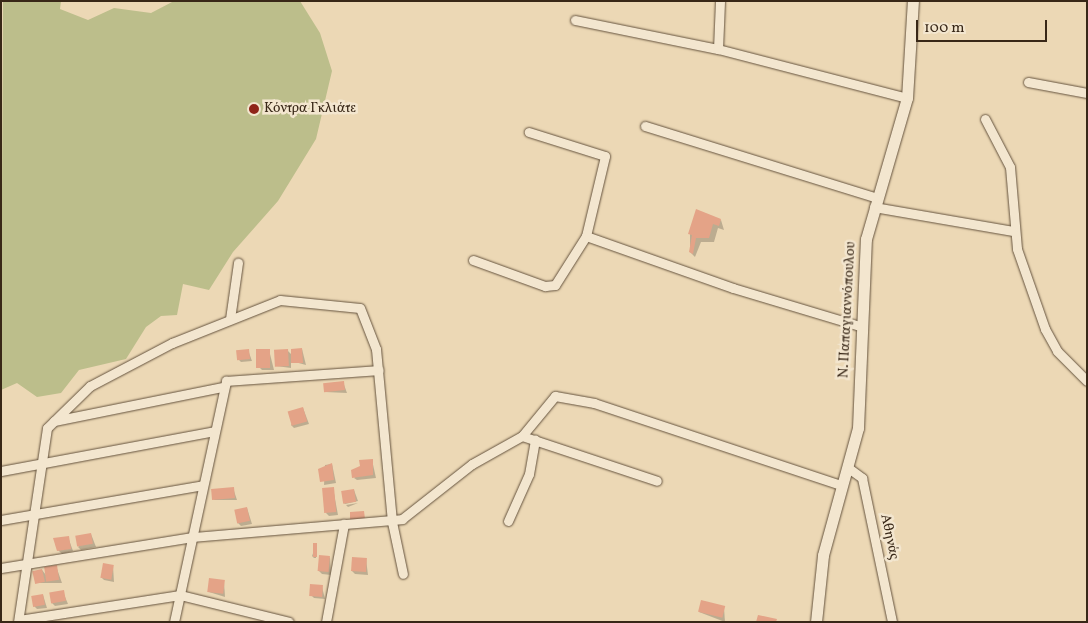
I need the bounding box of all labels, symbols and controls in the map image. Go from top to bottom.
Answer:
scale bar [918,10,1049,42]
text: 100 m [924,18,964,39]
place label: Κόντρα Γκλιάτε [264,101,356,117]
marker: Κόντρα Γκλιάτε [248,103,260,115]
street label: Ν. Παπαγιαννόπουλου [836,241,860,379]
street label: Αθηνάς [876,513,902,561]

